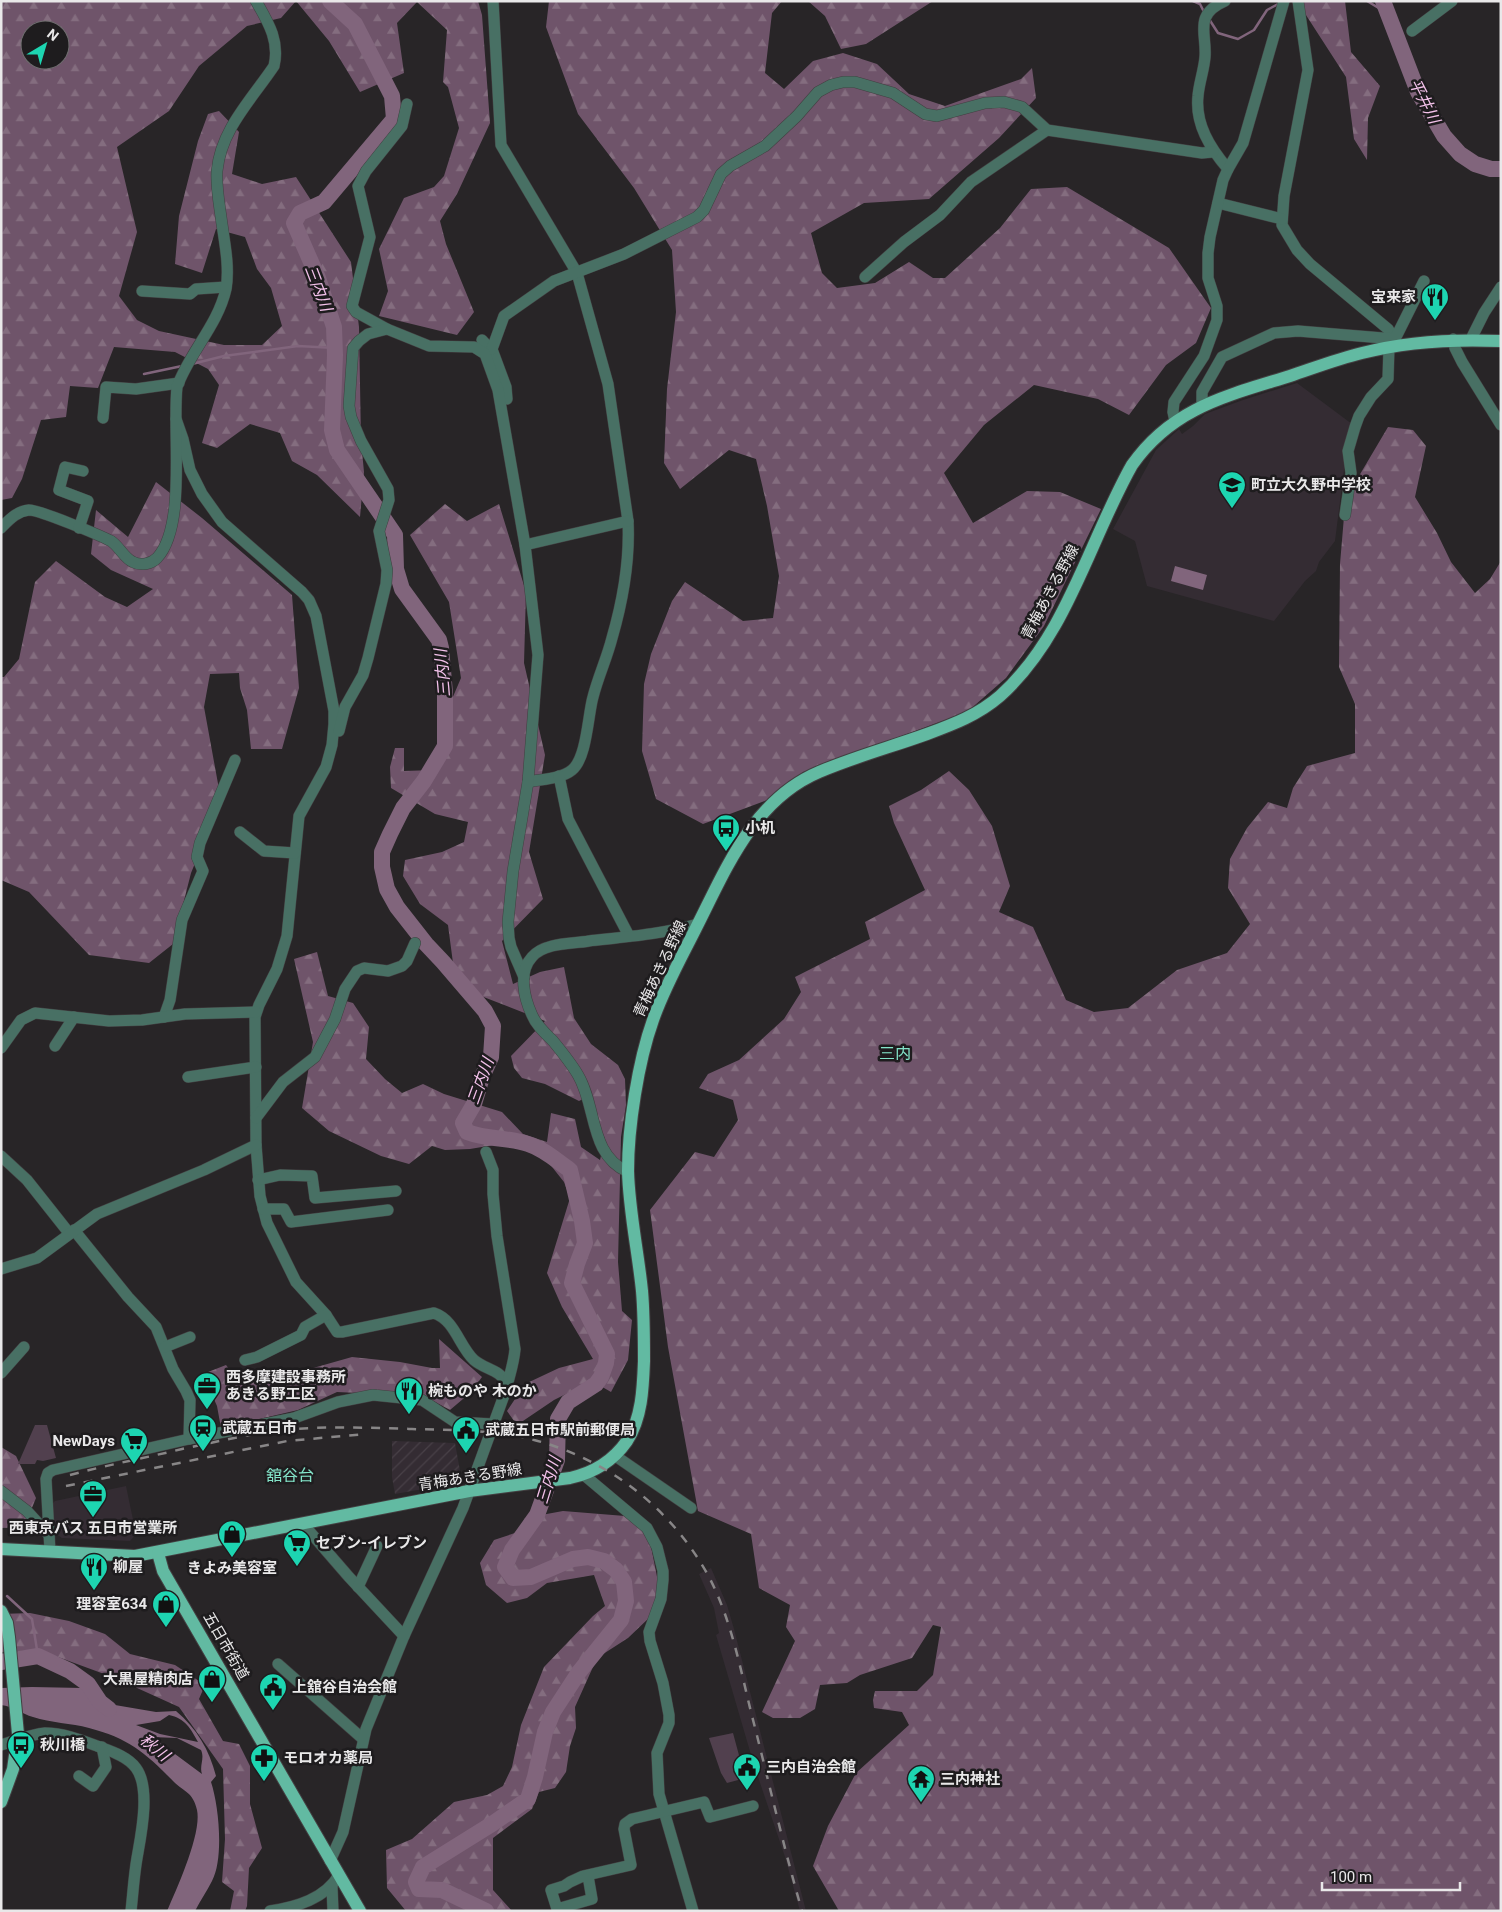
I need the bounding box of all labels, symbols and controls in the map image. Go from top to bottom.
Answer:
north arrow [20,20,70,70]
text: N [44,25,62,44]
water label: 平井川 [1405,76,1445,129]
water label: 三内川 [301,262,337,316]
restaurant icon: 宝来家 [1420,282,1450,321]
place label: 宝来家 [1371,288,1416,306]
school or university icon: 町立大久野中学校 [1217,470,1247,509]
place label: 町立大久野中学校 [1251,476,1371,494]
street label: 青梅あきる野線 [1017,542,1083,642]
water label: 三内川 [431,646,454,698]
bus stop icon: 小机 [711,813,741,852]
place label: 小机 [745,819,775,837]
street label: 青梅あきる野線 [630,918,690,1020]
district label: 三内 [879,1044,911,1063]
water label: 三内川 [463,1053,498,1107]
place label: 西多摩建設事務所 あきる野工区 [226,1368,346,1403]
office icon: 西多摩建設事務所 あきる野工区 [192,1371,222,1410]
restaurant icon: 椀ものや 木のか [394,1376,424,1415]
place label: 椀ものや 木のか [428,1382,537,1400]
station icon: 武蔵五日市 [188,1413,218,1452]
public building icon: 武蔵五日市駅前郵便局 [451,1415,481,1454]
place label: 武蔵五日市 [222,1419,297,1437]
place label: 武蔵五日市駅前郵便局 [485,1421,635,1439]
supermarket icon: NewDays [119,1426,149,1465]
place label: NewDays [52,1432,115,1450]
water label: 三内川 [532,1453,565,1506]
street label: 青梅あきる野線 [417,1460,523,1494]
district label: 舘谷台 [266,1466,314,1485]
office icon: 西東京バス 五日市営業所 [78,1479,108,1518]
place label: 西東京バス 五日市営業所 [9,1519,177,1537]
shop icon: きよみ美容室 [217,1519,247,1558]
supermarket icon: セブン-イレブン [282,1528,312,1567]
place label: セブン-イレブン [316,1534,427,1552]
restaurant icon: 柳屋 [79,1552,109,1591]
place label: 柳屋 [113,1558,143,1576]
place label: きよみ美容室 [187,1559,277,1577]
shop icon: 理容室634 [151,1589,181,1628]
place label: 理容室634 [76,1595,147,1613]
street label: 五日市街道 [199,1609,253,1683]
shop icon: 大黒屋精肉店 [197,1664,227,1703]
place label: 大黒屋精肉店 [103,1670,193,1688]
public building icon: 上舘谷自治会館 [258,1672,288,1711]
place label: 上舘谷自治会館 [292,1678,397,1696]
bus stop icon: 秋川橋 [6,1730,36,1769]
water label: 秋川 [136,1730,175,1766]
place label: 秋川橋 [40,1736,86,1754]
pharmacy icon: モロオカ薬局 [249,1743,279,1782]
place label: モロオカ薬局 [283,1749,373,1767]
public building icon: 三内自治会館 [732,1752,762,1791]
place label: 三内自治会館 [766,1758,856,1776]
temple icon: 三内神社 [906,1764,936,1803]
place label: 三内神社 [940,1770,1000,1788]
scale bar [1322,1860,1460,1892]
text: 100 m [1330,1868,1372,1886]

